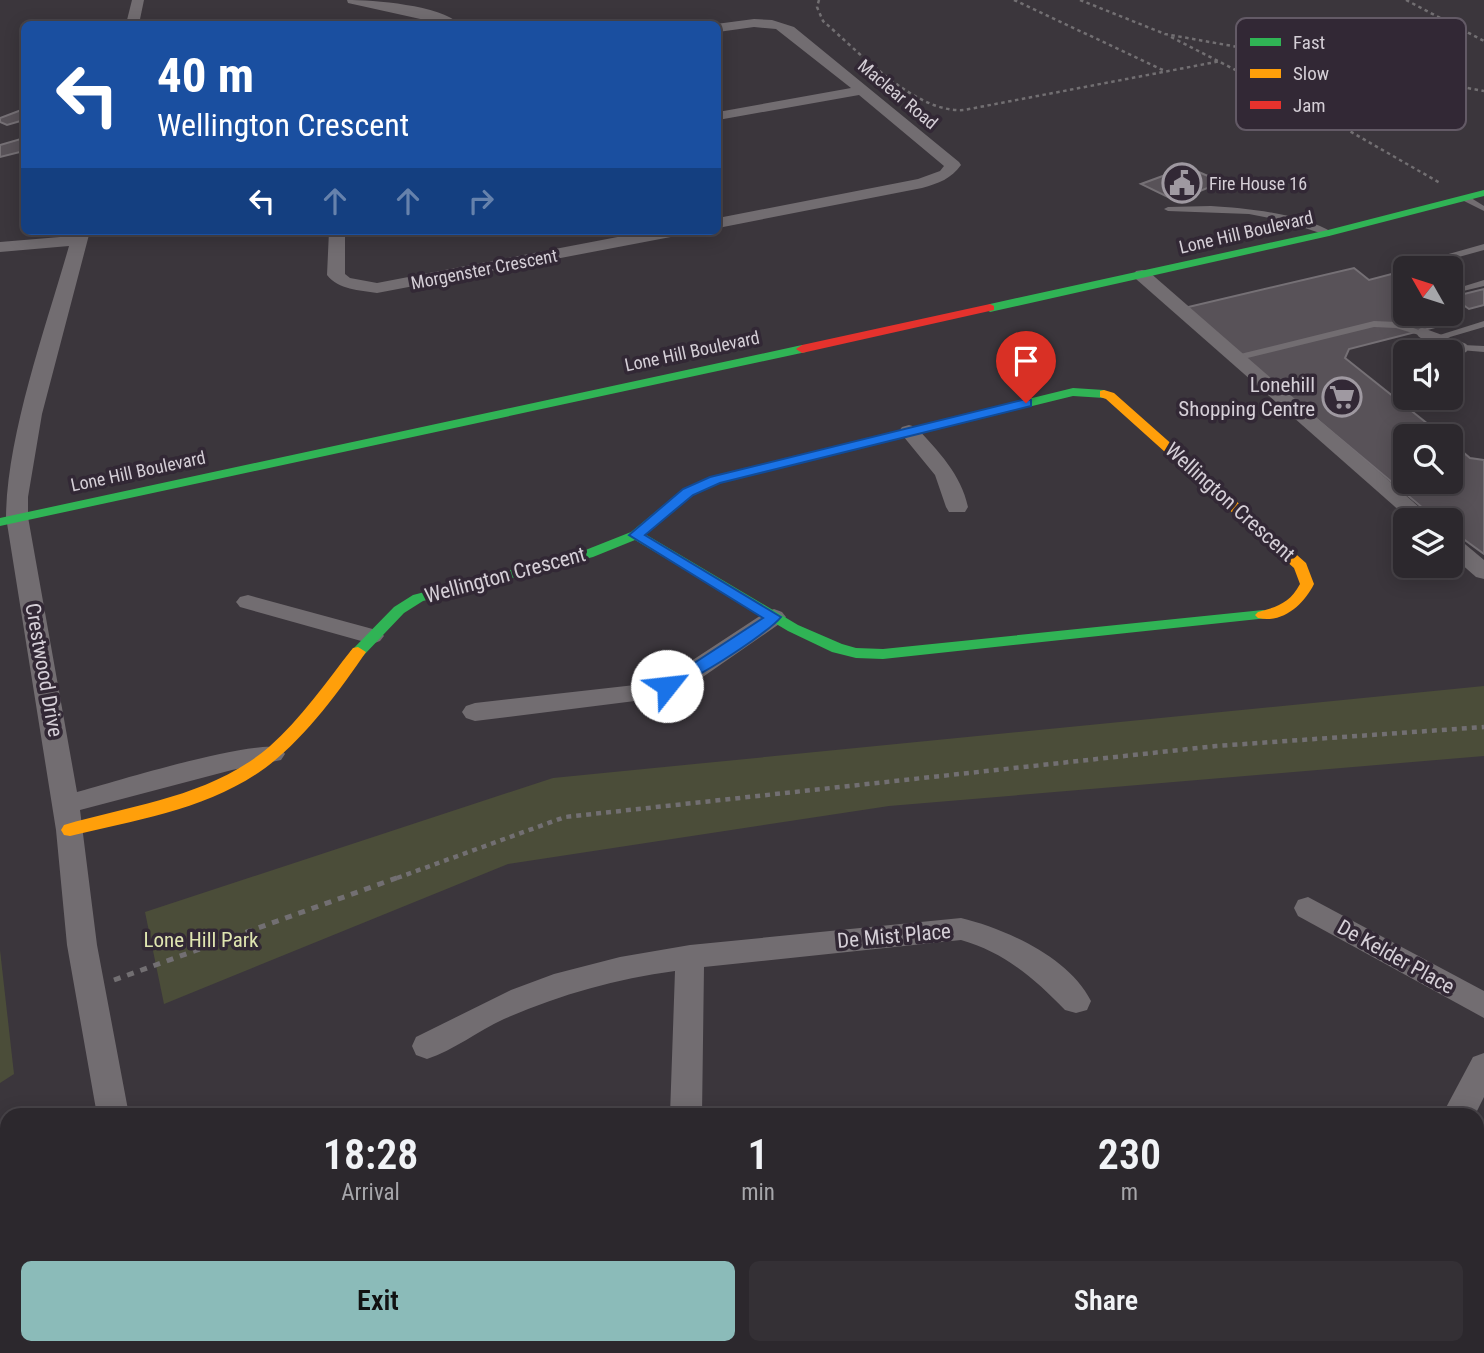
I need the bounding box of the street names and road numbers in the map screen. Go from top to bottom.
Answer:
street label: Maclear Road [854,55,942,133]
street label: Lone Hill Boulevard [1177,206,1315,258]
street label: Morgenster Crescent [409,245,559,293]
street label: Lone Hill Boulevard [623,326,761,376]
street label: Wellington Crescent [1160,438,1300,566]
street label: Lone Hill Boulevard [69,446,207,496]
street label: Wellington Crescent [422,542,588,608]
street label: Crestwood Drive [20,601,68,739]
street label: De Kelder Place [1333,915,1459,999]
street label: De Mist Place [836,919,952,953]

